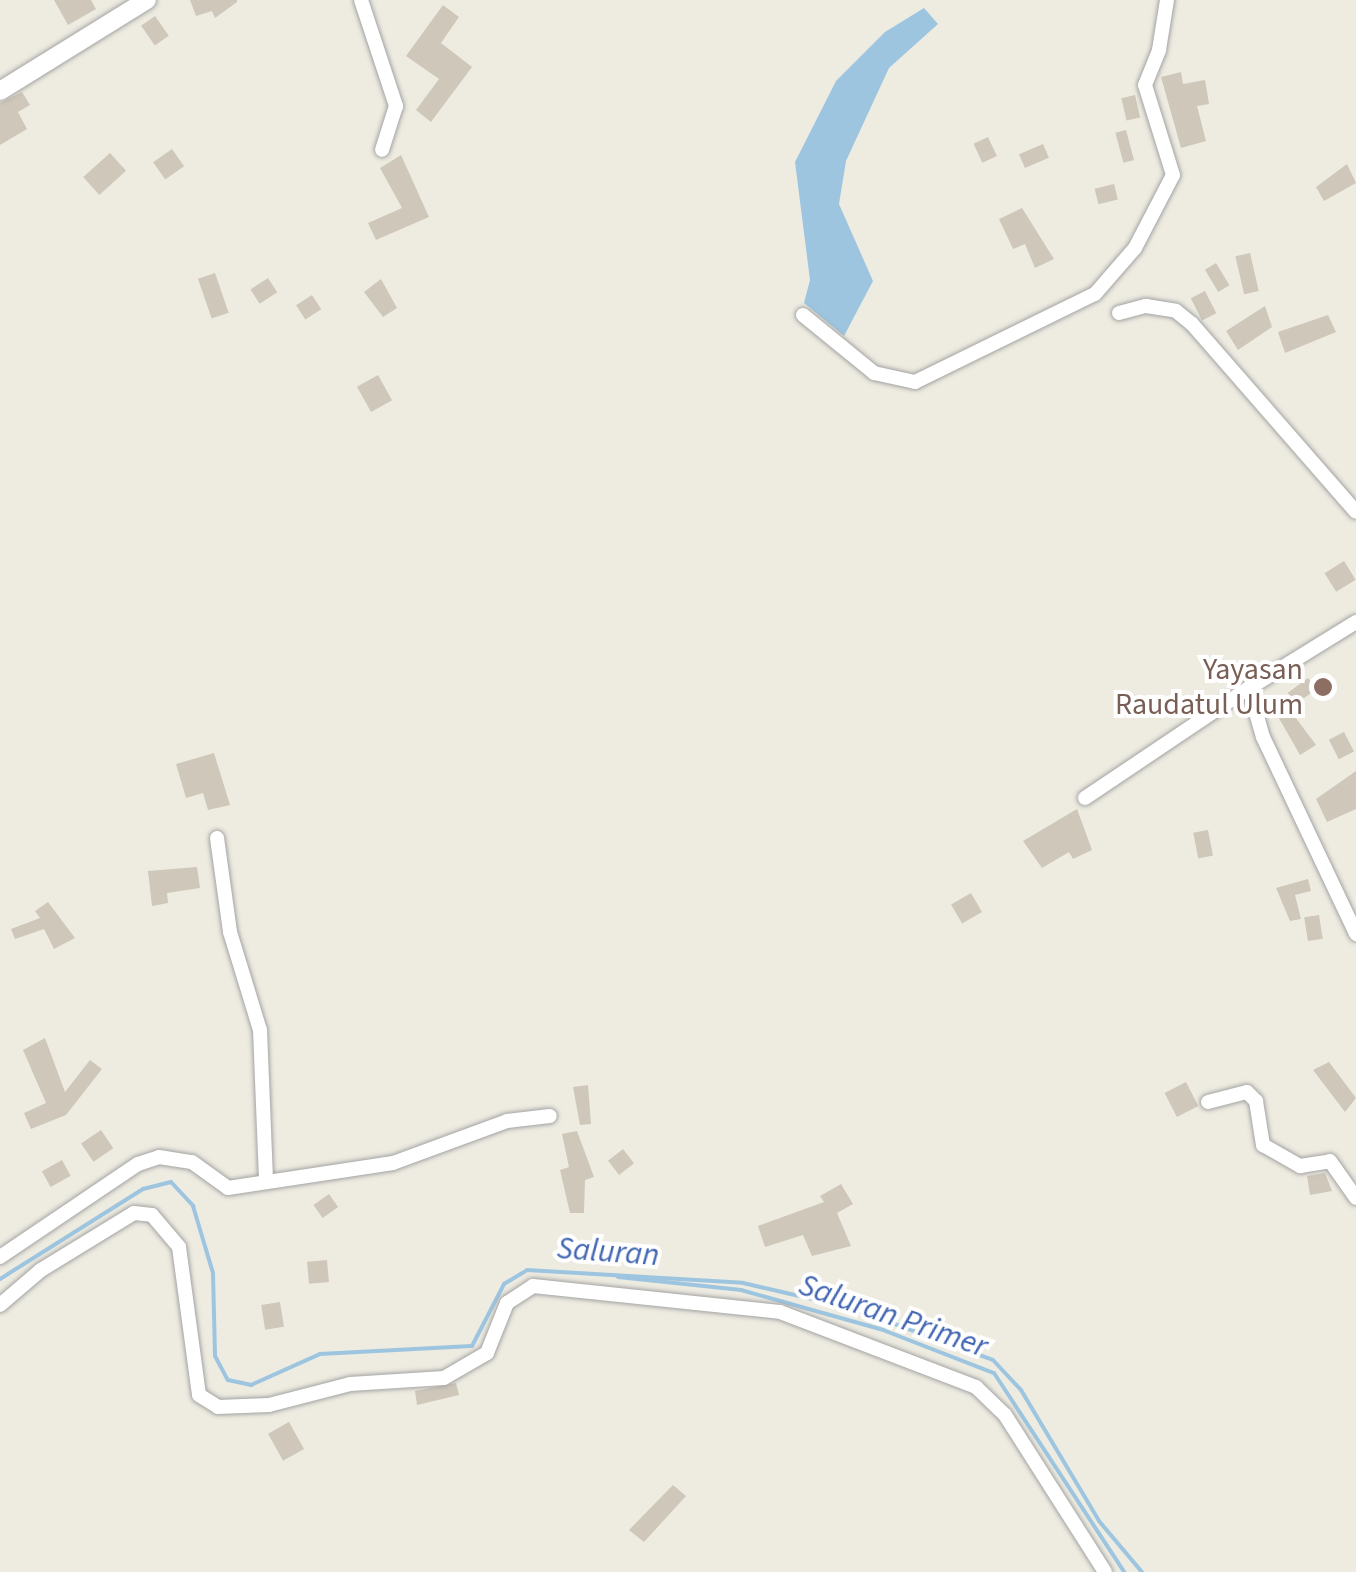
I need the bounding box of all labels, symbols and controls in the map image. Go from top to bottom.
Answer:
place label: Yayasan Raudatul Ulum [1115,652,1303,722]
marker: Yayasan Raudatul Ulum [1312,676,1334,698]
water label: Saluran [556,1229,660,1275]
water label: Saluran Primer [794,1266,992,1366]

